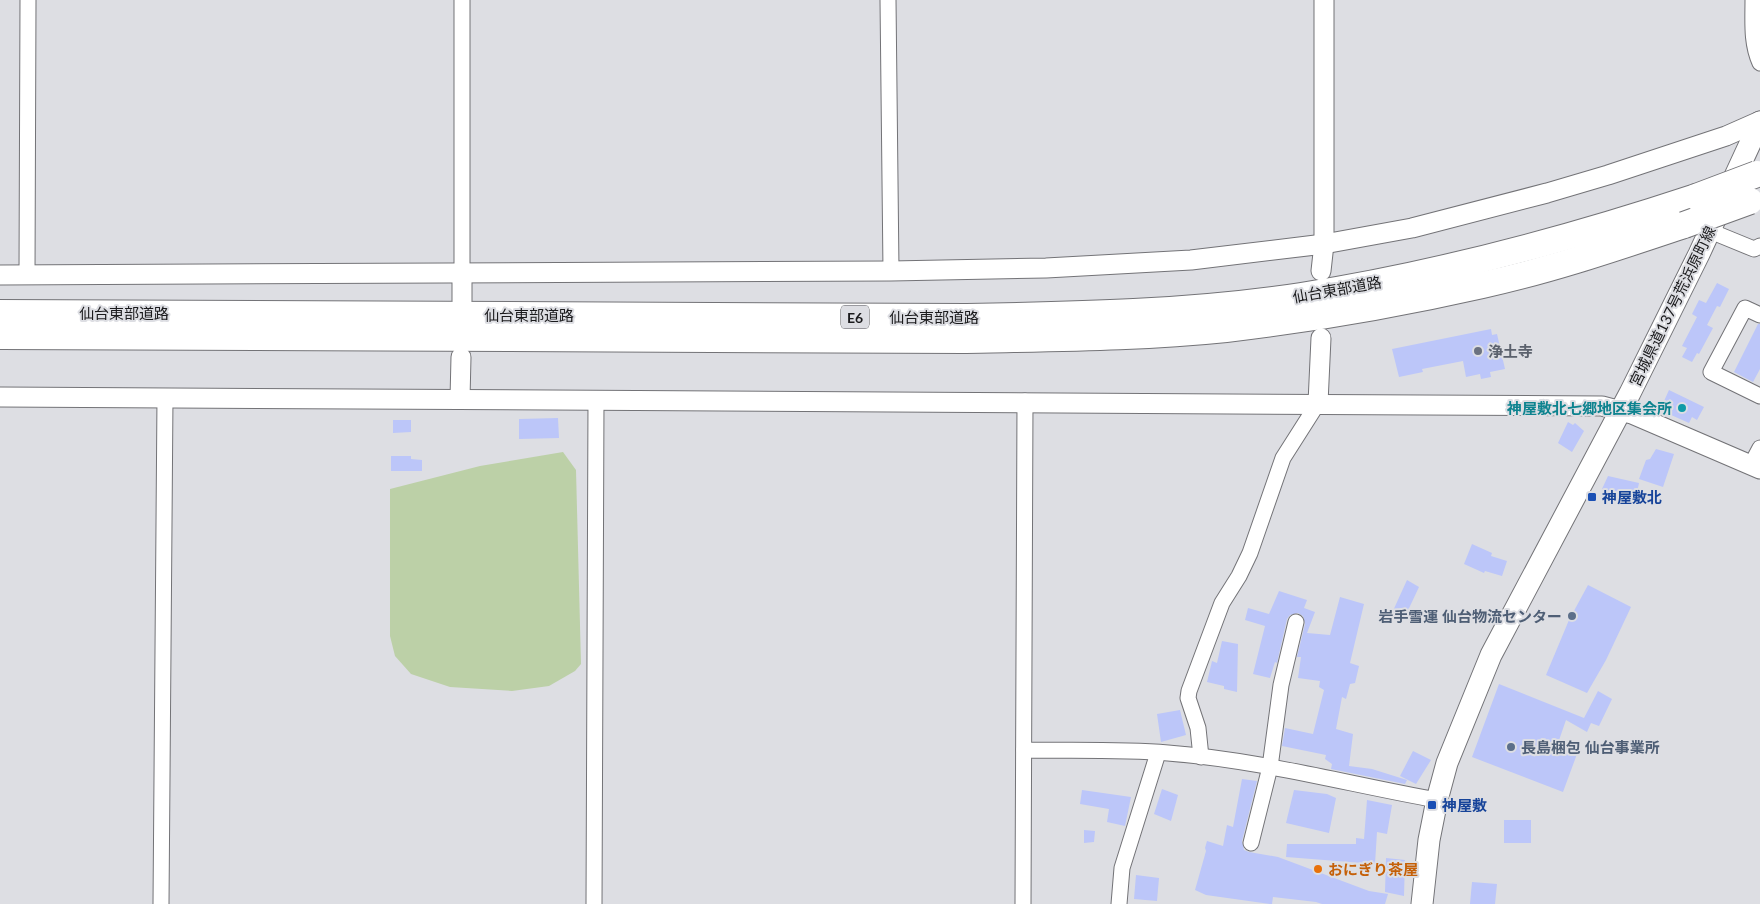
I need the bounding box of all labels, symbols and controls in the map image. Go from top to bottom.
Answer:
street label: 宮城県道137号荒浜原町線 [1625,223,1719,389]
street label: 仙台東部道路 [1291,272,1383,306]
street label: 仙台東部道路 [79,304,169,322]
street label: 仙台東部道路 [484,306,574,324]
road number: E6 [841,306,869,328]
street label: 仙台東部道路 [889,308,979,326]
place label: 浄土寺 [1488,342,1533,360]
marker: 浄土寺 [1472,345,1484,357]
place label: 神屋敷北七郷地区集会所 [1506,399,1672,417]
marker: 神屋敷北七郷地区集会所 [1676,402,1688,414]
place label: 神屋敷北 [1601,488,1662,506]
marker: 神屋敷北 [1586,491,1598,503]
place label: 岩手雪運 仙台物流センター [1378,607,1562,625]
marker: 岩手雪運 仙台物流センター [1566,610,1578,622]
place label: 長島梱包 仙台事業所 [1521,738,1660,756]
marker: 長島梱包 仙台事業所 [1505,741,1517,753]
place label: 神屋敷 [1441,796,1487,814]
marker: 神屋敷 [1426,799,1438,811]
place label: おにぎり茶屋 [1328,860,1418,878]
marker: おにぎり茶屋 [1312,863,1324,875]

